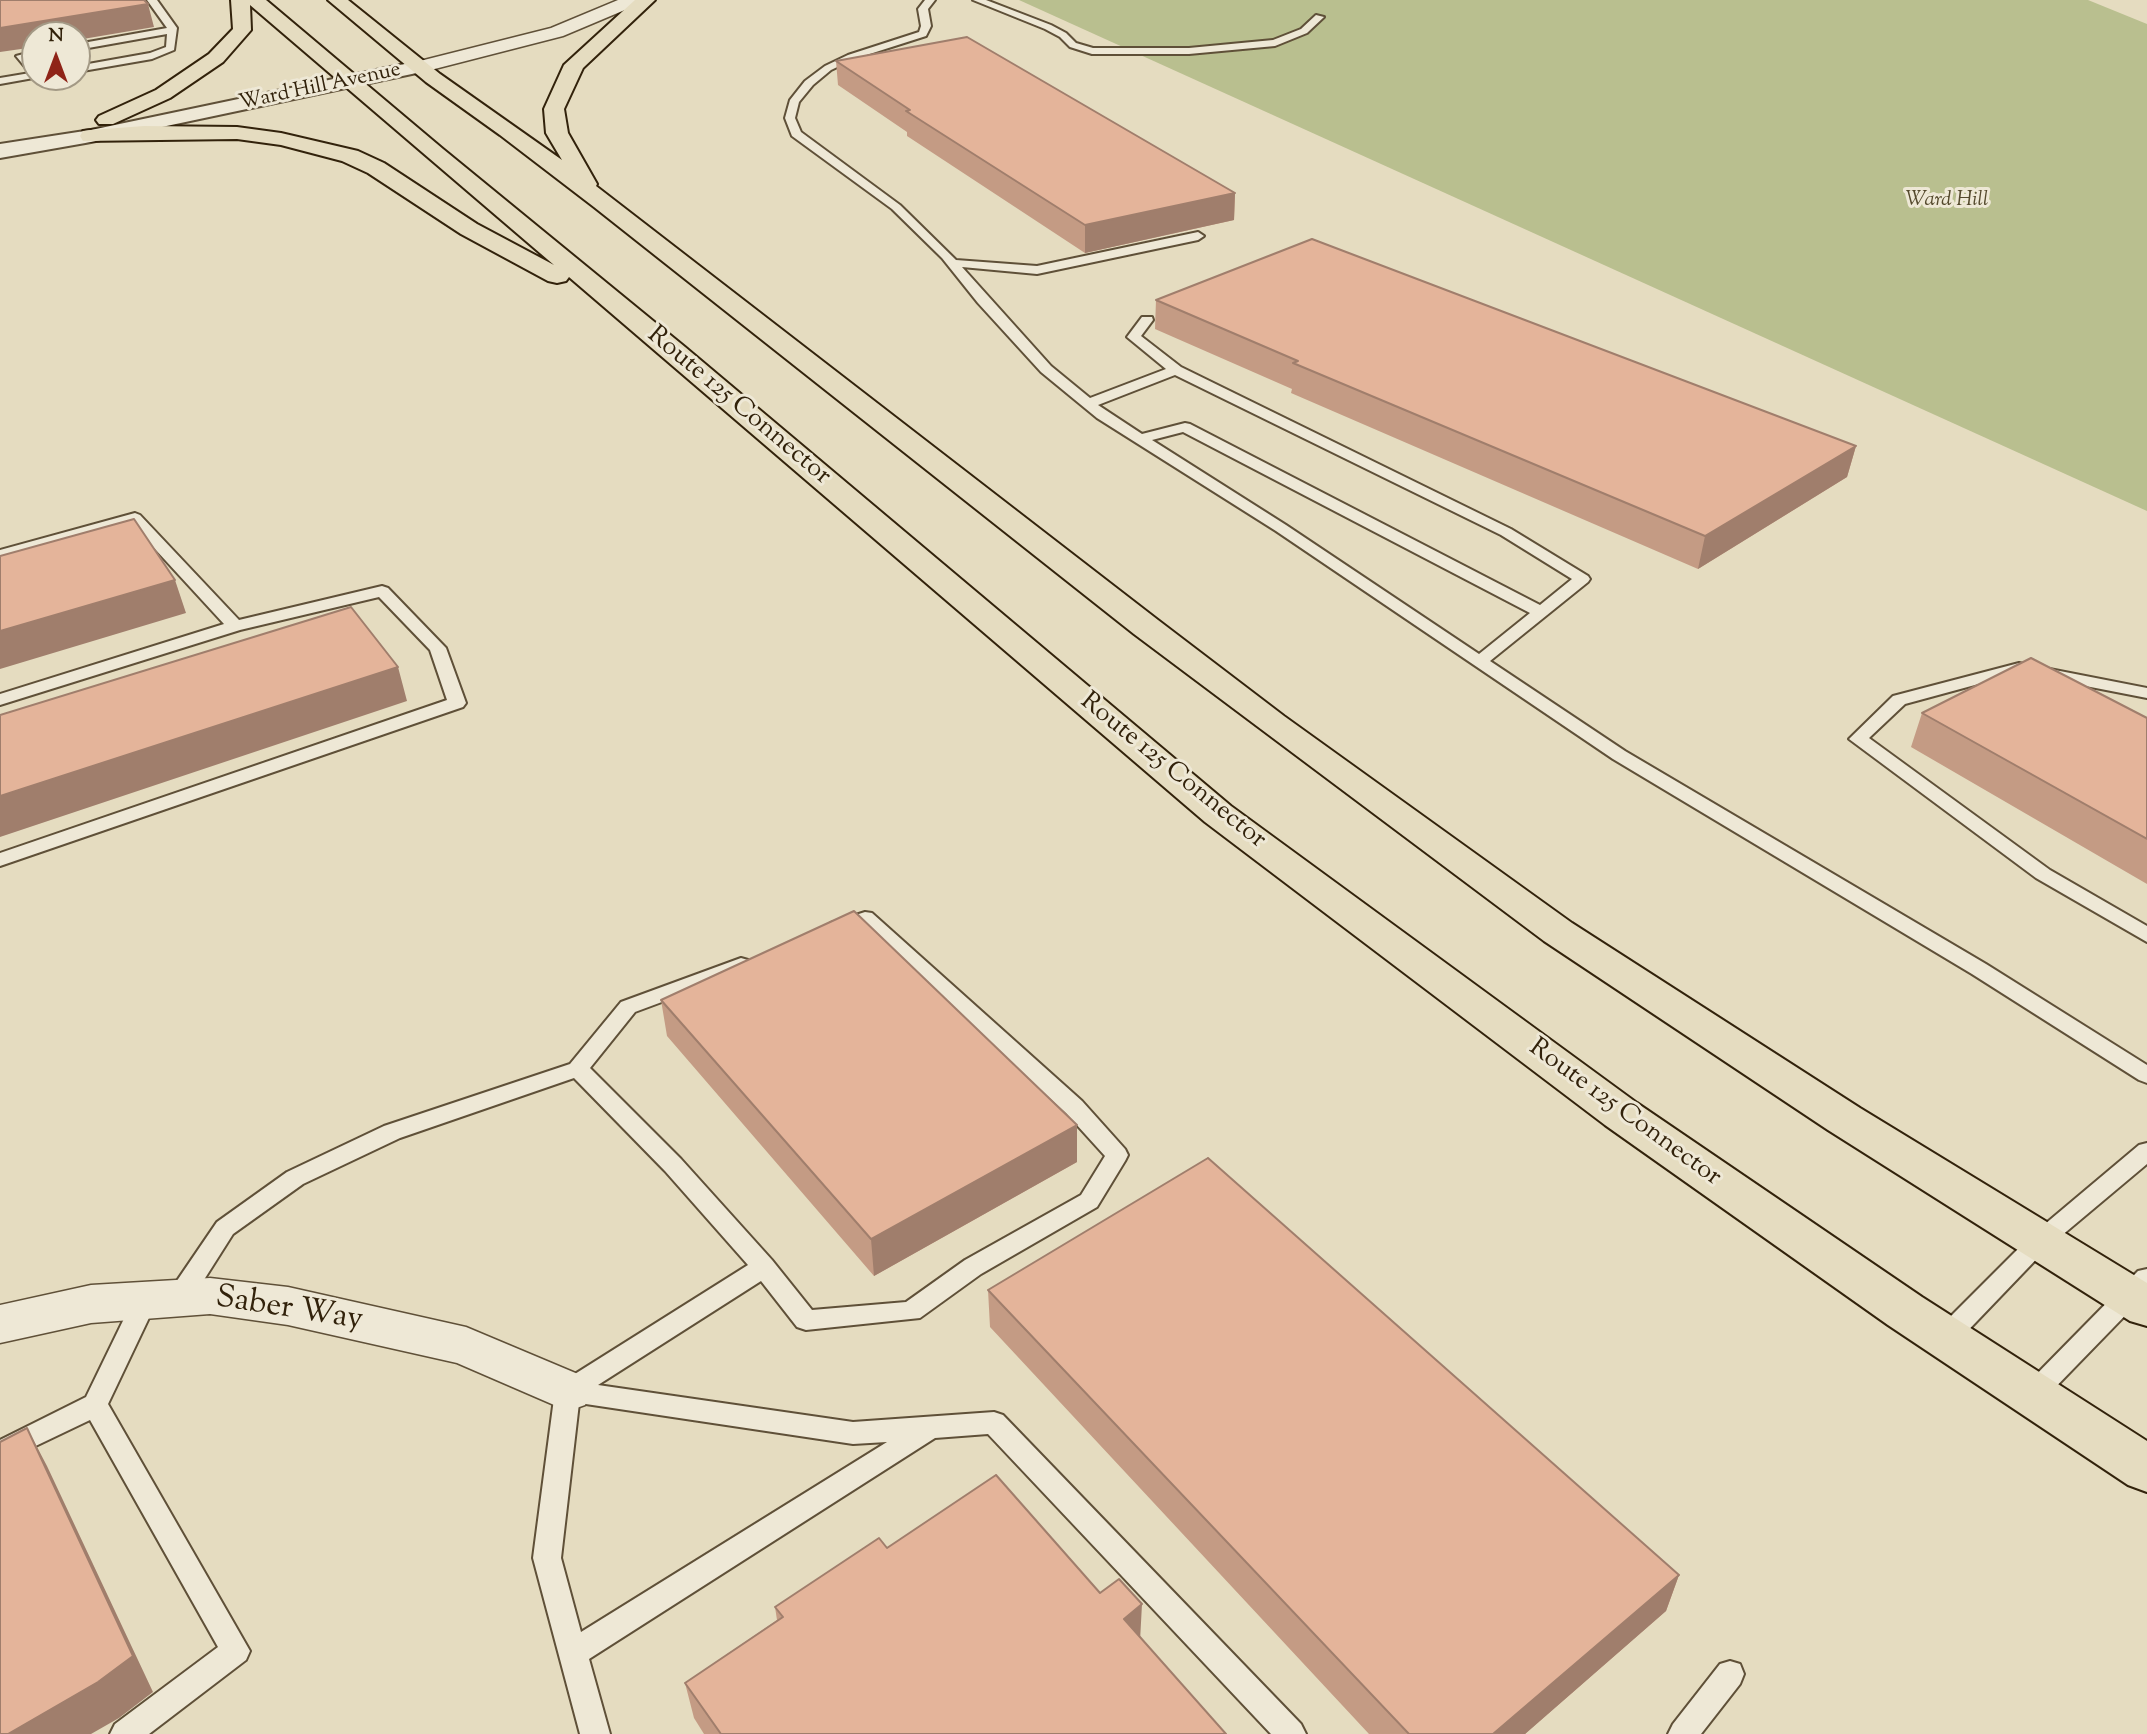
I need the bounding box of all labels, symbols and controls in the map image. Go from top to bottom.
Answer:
north arrow [21,21,91,91]
text: N [48,23,64,50]
street label: Ward Hill Avenue [237,59,403,117]
park label: Ward Hill [1905,188,1989,214]
street label: Route 125 Connector [640,321,836,493]
street label: Route 125 Connector [1073,687,1271,857]
street label: Route 125 Connector [1522,1034,1726,1194]
street label: Saber Way [213,1280,365,1342]

